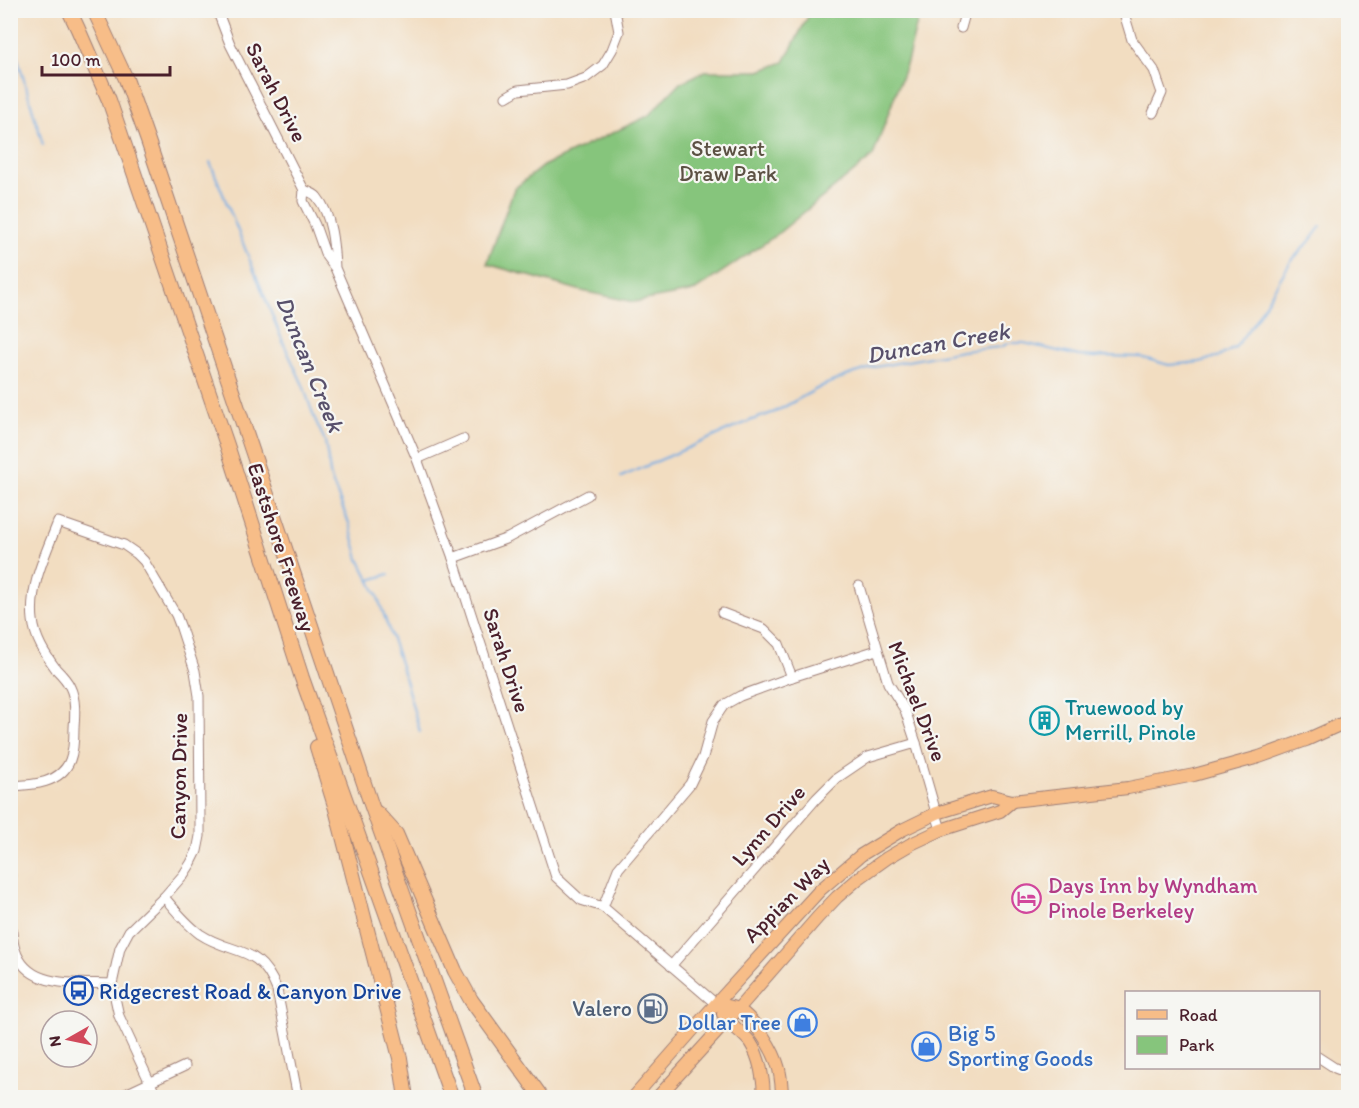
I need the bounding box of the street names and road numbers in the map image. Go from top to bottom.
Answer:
street label: Sarah Drive [240,38,313,147]
street label: Eastshore Freeway [241,459,322,636]
street label: Sarah Drive [477,604,536,716]
street label: Michael Drive [882,637,953,765]
street label: Canyon Drive [164,713,193,840]
street label: Lynn Drive [726,779,811,872]
street label: Appian Way [738,850,836,948]

